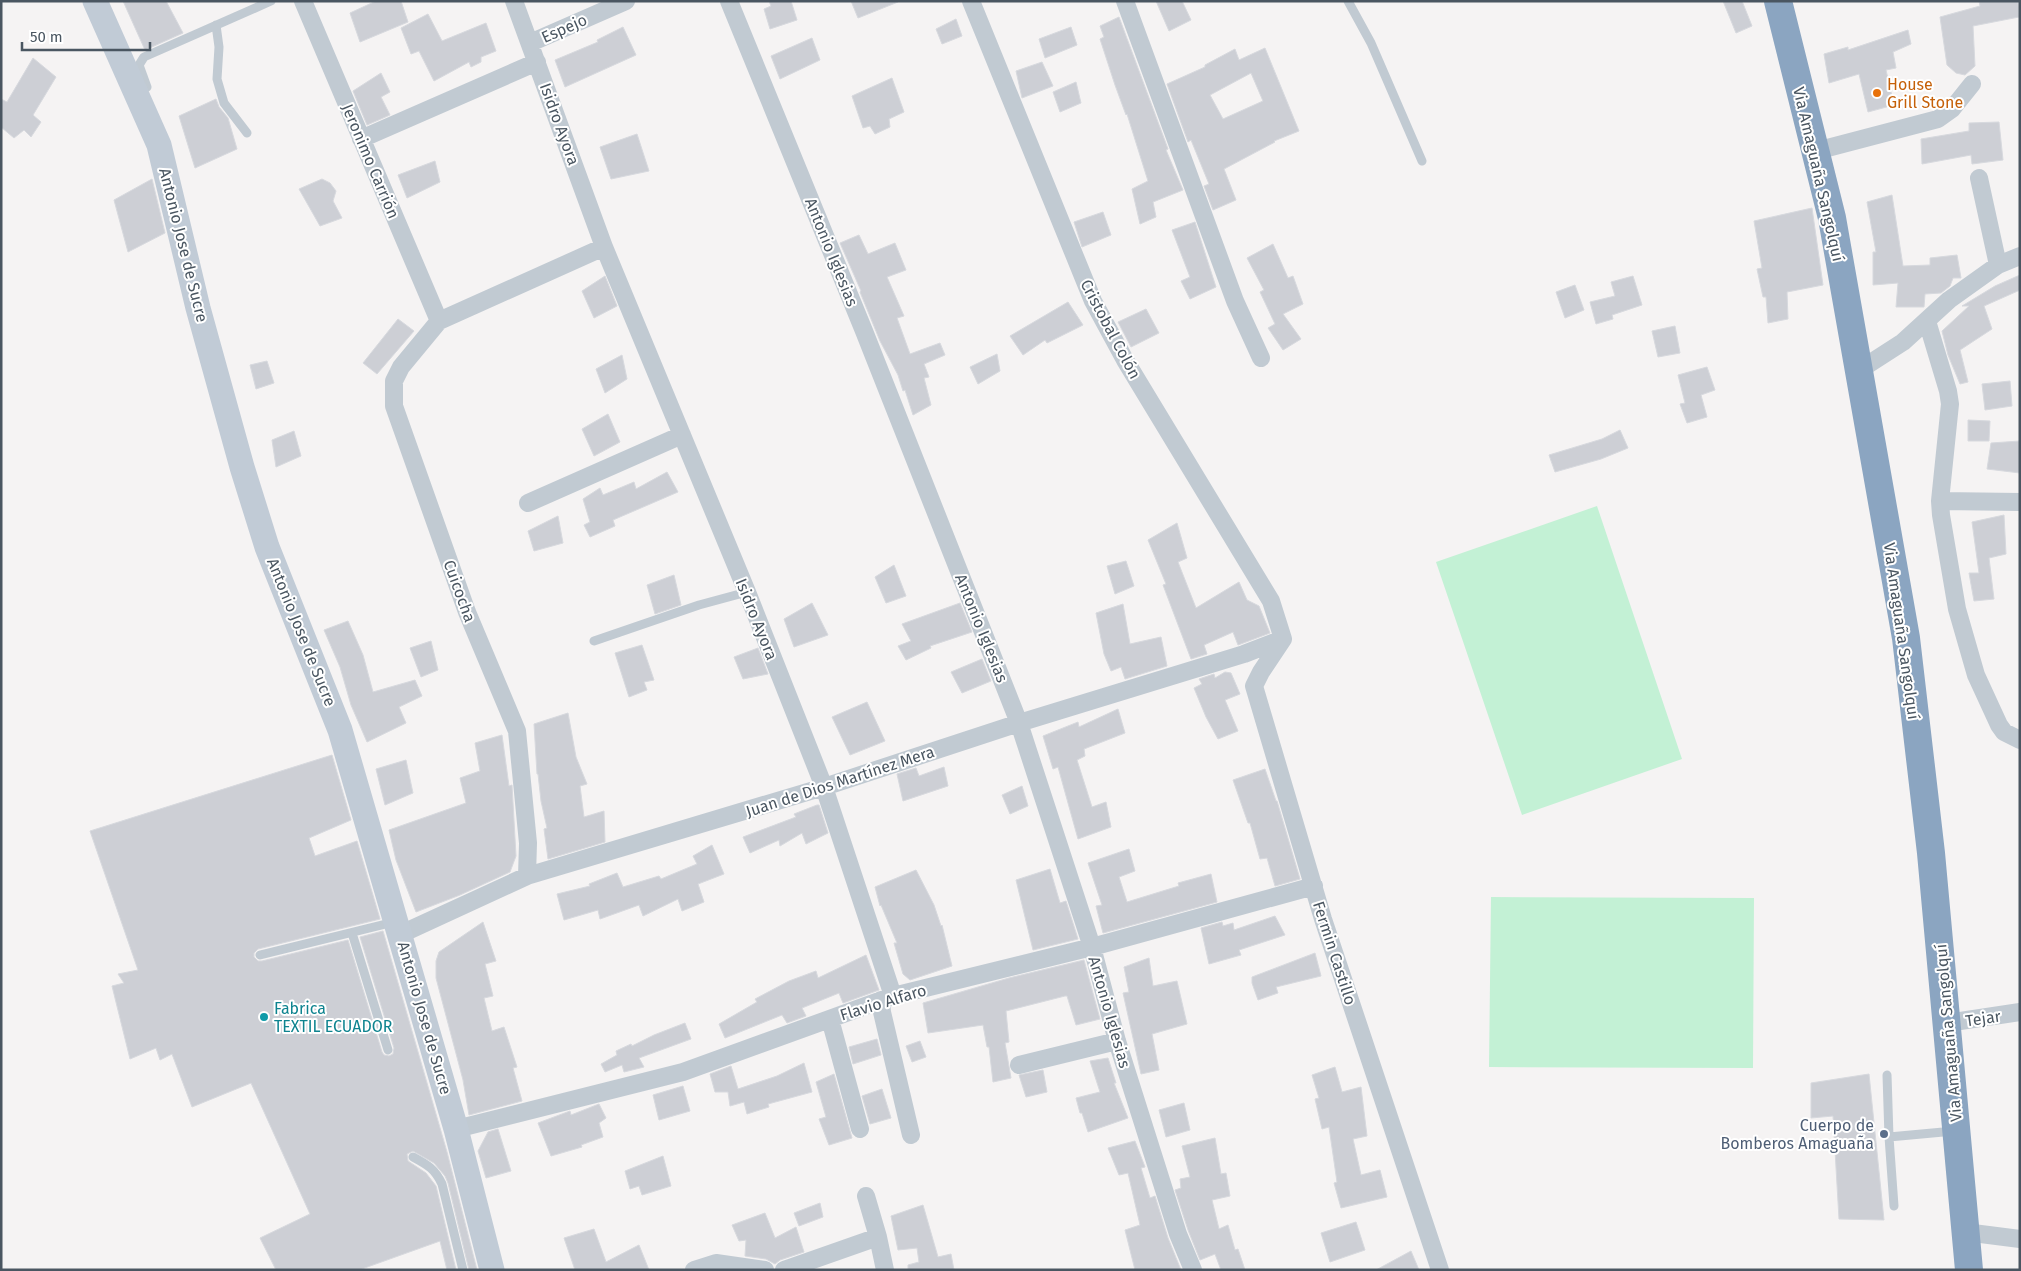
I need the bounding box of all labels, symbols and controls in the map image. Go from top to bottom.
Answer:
street label: Espejo [538,10,590,47]
scale bar [22,20,150,52]
text: 50 m [30,28,63,46]
place label: House Grill Stone [1887,75,1963,112]
street label: Isidro Ayora [536,80,583,168]
street label: Via Amaguaña Sangolquí [1789,85,1848,264]
marker: House Grill Stone [1871,87,1883,99]
street label: Jeronimo Carrión [338,101,403,221]
street label: Antonio Jose de Sucre [155,166,212,324]
street label: Antonio Iglesias [801,195,862,309]
street label: Cristobal Colón [1076,276,1145,382]
street label: Via Amaguaña Sangolquí [1880,541,1923,721]
street label: Antonio Jose de Sucre [263,555,340,709]
street label: Cuicocha [440,557,480,625]
street label: Antonio Iglesias [951,571,1012,685]
street label: Isidro Ayora [732,576,781,663]
street label: Juan de Dios Martínez Mera [743,742,937,821]
street label: Fermin Castillo [1309,899,1360,1007]
street label: Antonio Jose de Sucre [394,939,455,1097]
street label: Via Amaguaña Sangolquí [1931,943,1966,1123]
street label: Antonio Iglesias [1085,954,1135,1070]
street label: Flavio Alfaro [838,980,929,1025]
place label: Fabrica TEXTIL ECUADOR [274,999,393,1036]
street label: Tejar [1964,1007,2003,1030]
marker: Fabrica TEXTIL ECUADOR [258,1011,270,1023]
place label: Cuerpo de Bomberos Amaguaña [1721,1116,1874,1153]
marker: Cuerpo de Bomberos Amaguaña [1878,1128,1890,1140]

